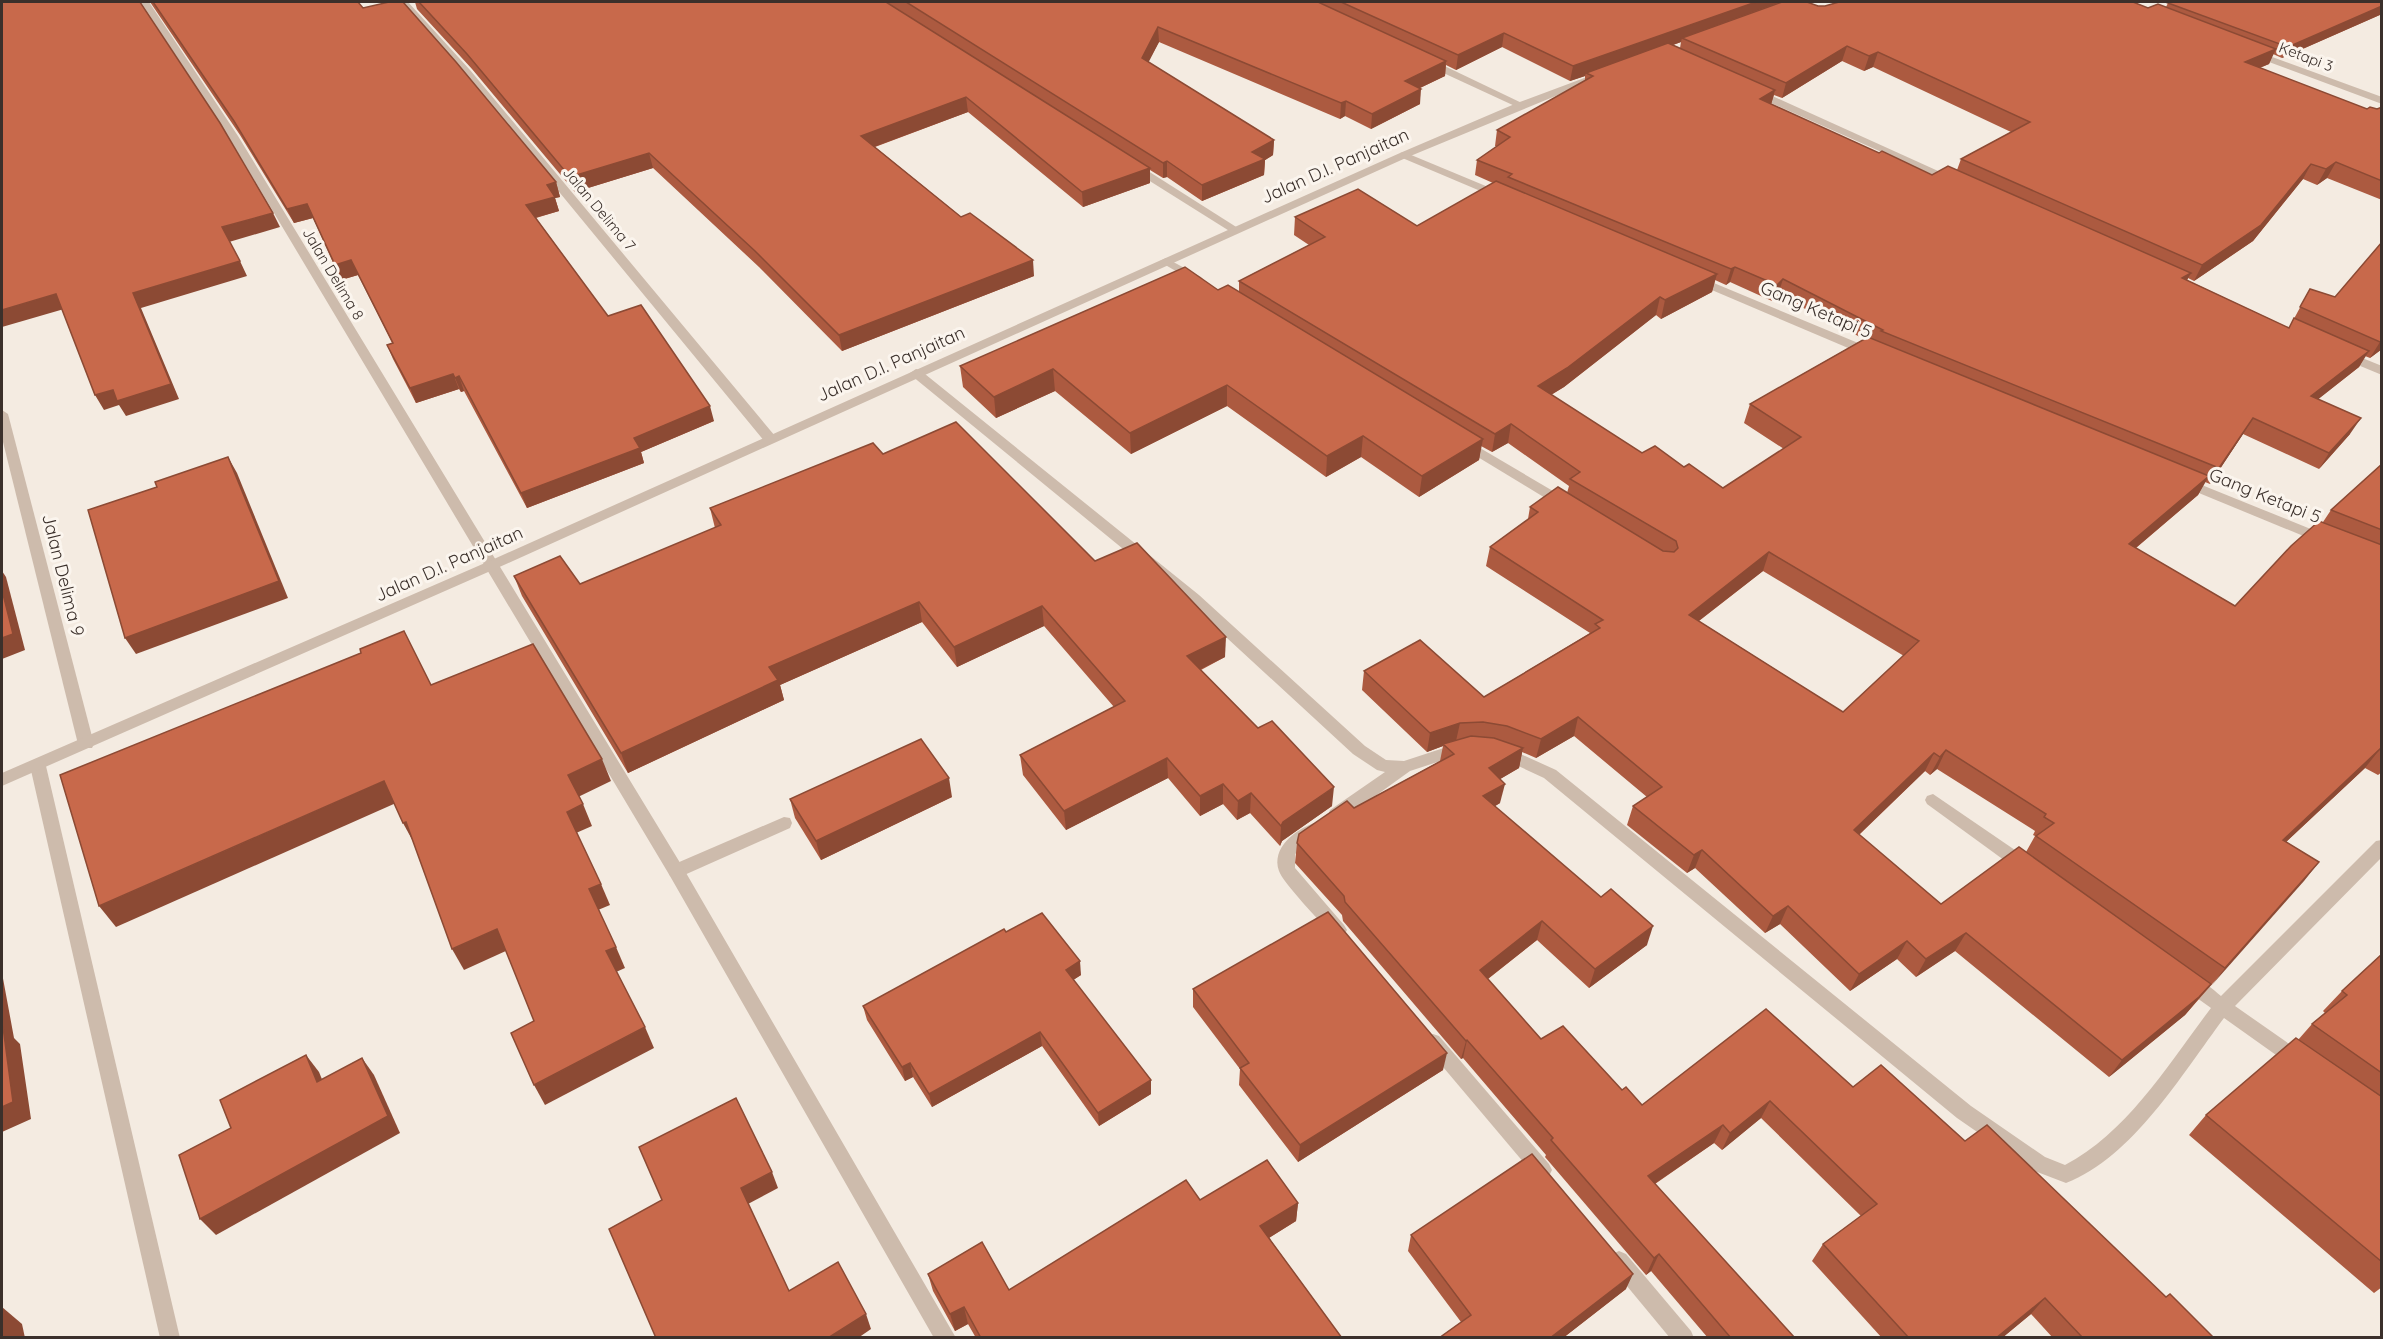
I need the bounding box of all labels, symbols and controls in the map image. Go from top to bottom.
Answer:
street label: Ketapi 3 [2276,38,2336,76]
street label: Jalan D.I. Panjaitan [1257,123,1412,208]
street label: Jalan Delima 7 [559,163,640,255]
street label: Jalan Delima 8 [299,224,368,323]
street label: Gang Ketapi 5 [1757,276,1875,343]
street label: Jalan D.I. Panjaitan [813,321,968,406]
street label: Gang Ketapi 5 [2206,463,2325,528]
street label: Jalan Delima 9 [37,511,90,638]
street label: Jalan D.I. Panjaitan [371,521,526,606]

